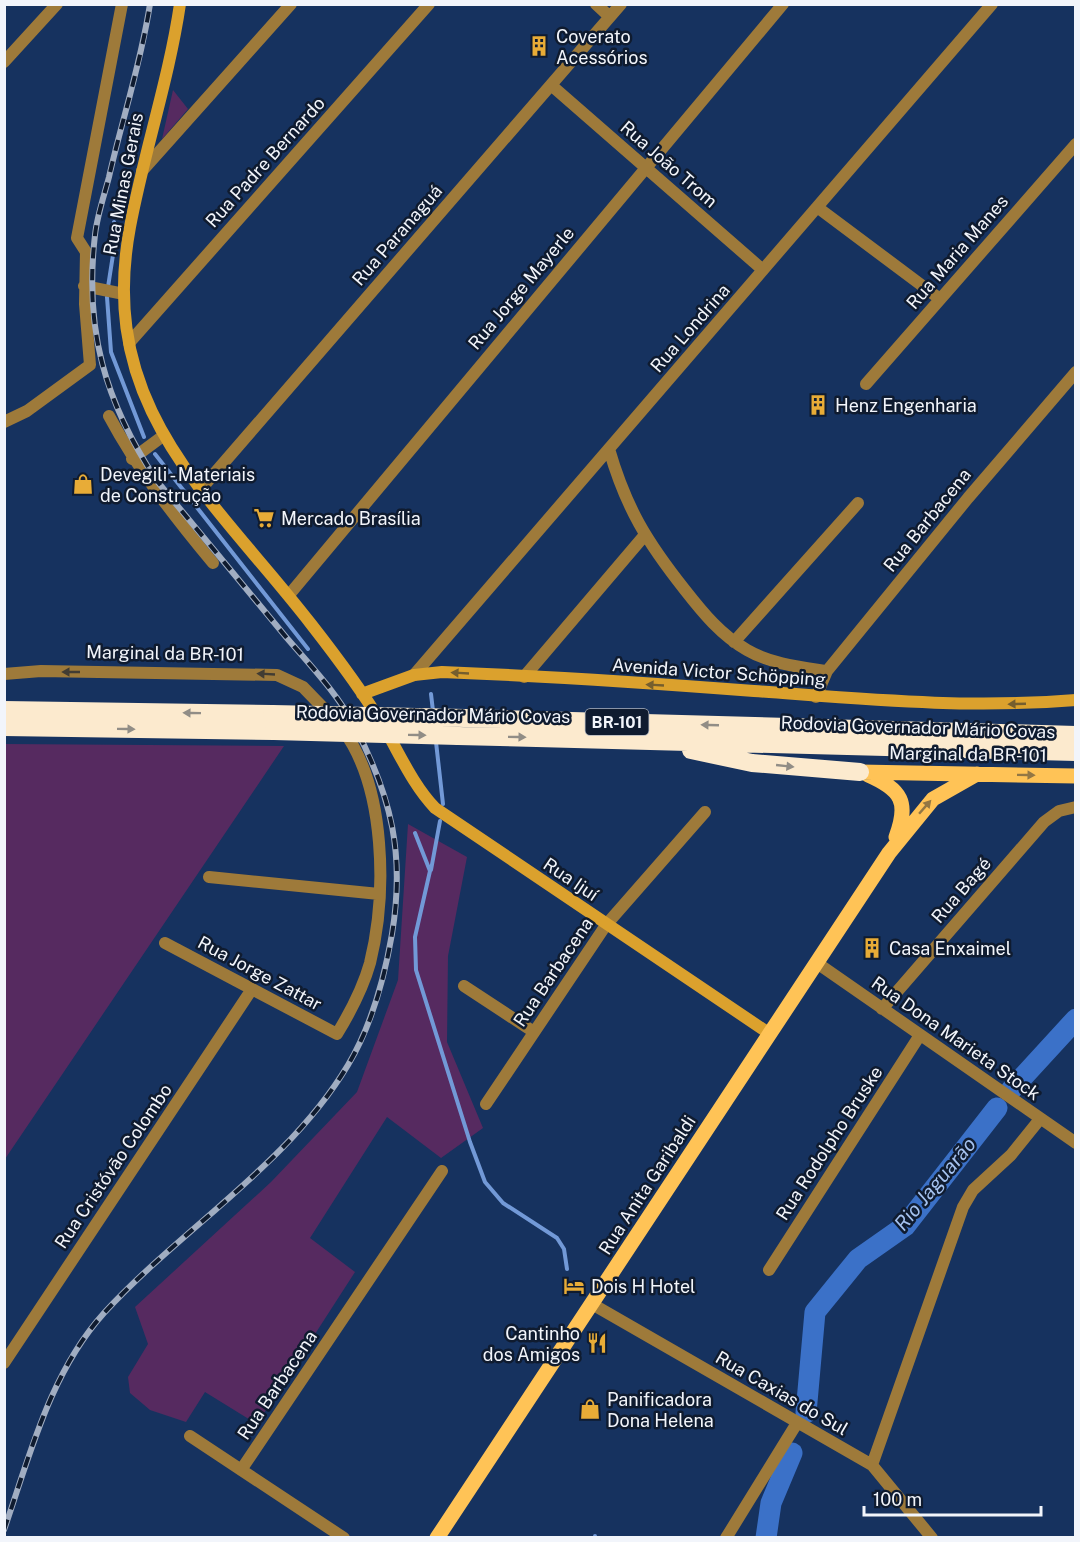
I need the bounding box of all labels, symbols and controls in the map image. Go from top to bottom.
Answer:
place label: Coverato Acessórios [556,26,648,68]
building icon: Coverato Acessórios [527,34,551,58]
street label: Rua Padre Bernardo [201,93,329,231]
street label: Rua Minas Gerais [99,111,147,257]
street label: Rua João Trom [616,116,722,212]
street label: Rua Paranaguá [348,180,446,290]
street label: Rua Maria Manes [902,191,1012,313]
street label: Rua Jorge Mayerle [464,222,578,354]
street label: Rua Londrina [646,280,734,376]
building icon: Henz Engenharia [806,393,830,417]
place label: Henz Engenharia [835,395,977,416]
place label: Devegili - Materiais de Construção [100,464,255,506]
street label: Rua Barbacena [879,464,975,576]
shop icon: Devegili - Materiais de Construção [71,472,95,496]
supermarket icon: Mercado Brasília [252,506,276,530]
place label: Mercado Brasília [281,508,421,529]
street label: Marginal da BR-101 [86,641,244,665]
street label: Avenida Victor Schöpping [611,654,827,690]
one-way arrow [61,667,80,677]
one-way arrow [451,668,470,678]
one-way arrow [256,669,275,679]
one-way arrow [645,680,664,690]
one-way arrow [1008,699,1027,708]
street label: Rodovia Governador Mário Covas [296,701,570,727]
one-way arrow [183,708,202,718]
road number: BR-101 [586,709,648,735]
street label: Rodovia Governador Mário Covas [780,712,1056,742]
one-way arrow [701,720,720,729]
one-way arrow [116,724,135,733]
one-way arrow [407,730,426,739]
one-way arrow [507,732,526,742]
street label: Marginal da BR-101 [889,742,1047,766]
one-way arrow [776,761,795,771]
one-way arrow [1017,770,1036,780]
one-way arrow [918,800,931,815]
street label: Rua Ijuí [540,853,603,905]
street label: Rua Bagé [927,853,995,927]
street label: Rua Barbacena [509,914,597,1030]
street label: Rua Jorge Zattar [194,932,326,1014]
building icon: Casa Enxaimel [860,936,884,960]
place label: Casa Enxaimel [889,938,1011,959]
street label: Rua Dona Marieta Stock [868,972,1044,1104]
street label: Rua Rodolpho Bruske [771,1062,887,1224]
street label: Rua Cristóvão Colombo [50,1080,176,1252]
street label: Rua Anita Garibaldi [594,1112,700,1258]
water label: Rio Jaguarão [889,1132,981,1235]
hotel icon: Dois H Hotel [562,1274,586,1298]
place label: Dois H Hotel [591,1276,696,1297]
place label: Cantinho dos Amigos [483,1323,580,1365]
street label: Rua Barbacena [233,1327,321,1443]
restaurant icon: Cantinho dos Amigos [585,1331,609,1355]
street label: Rua Caxias do Sul [712,1346,852,1440]
place label: Panificadora Dona Helena [607,1389,714,1431]
shop icon: Panificadora Dona Helena [578,1397,602,1421]
scale bar [864,1479,1041,1517]
text: 100 m [873,1489,922,1510]

